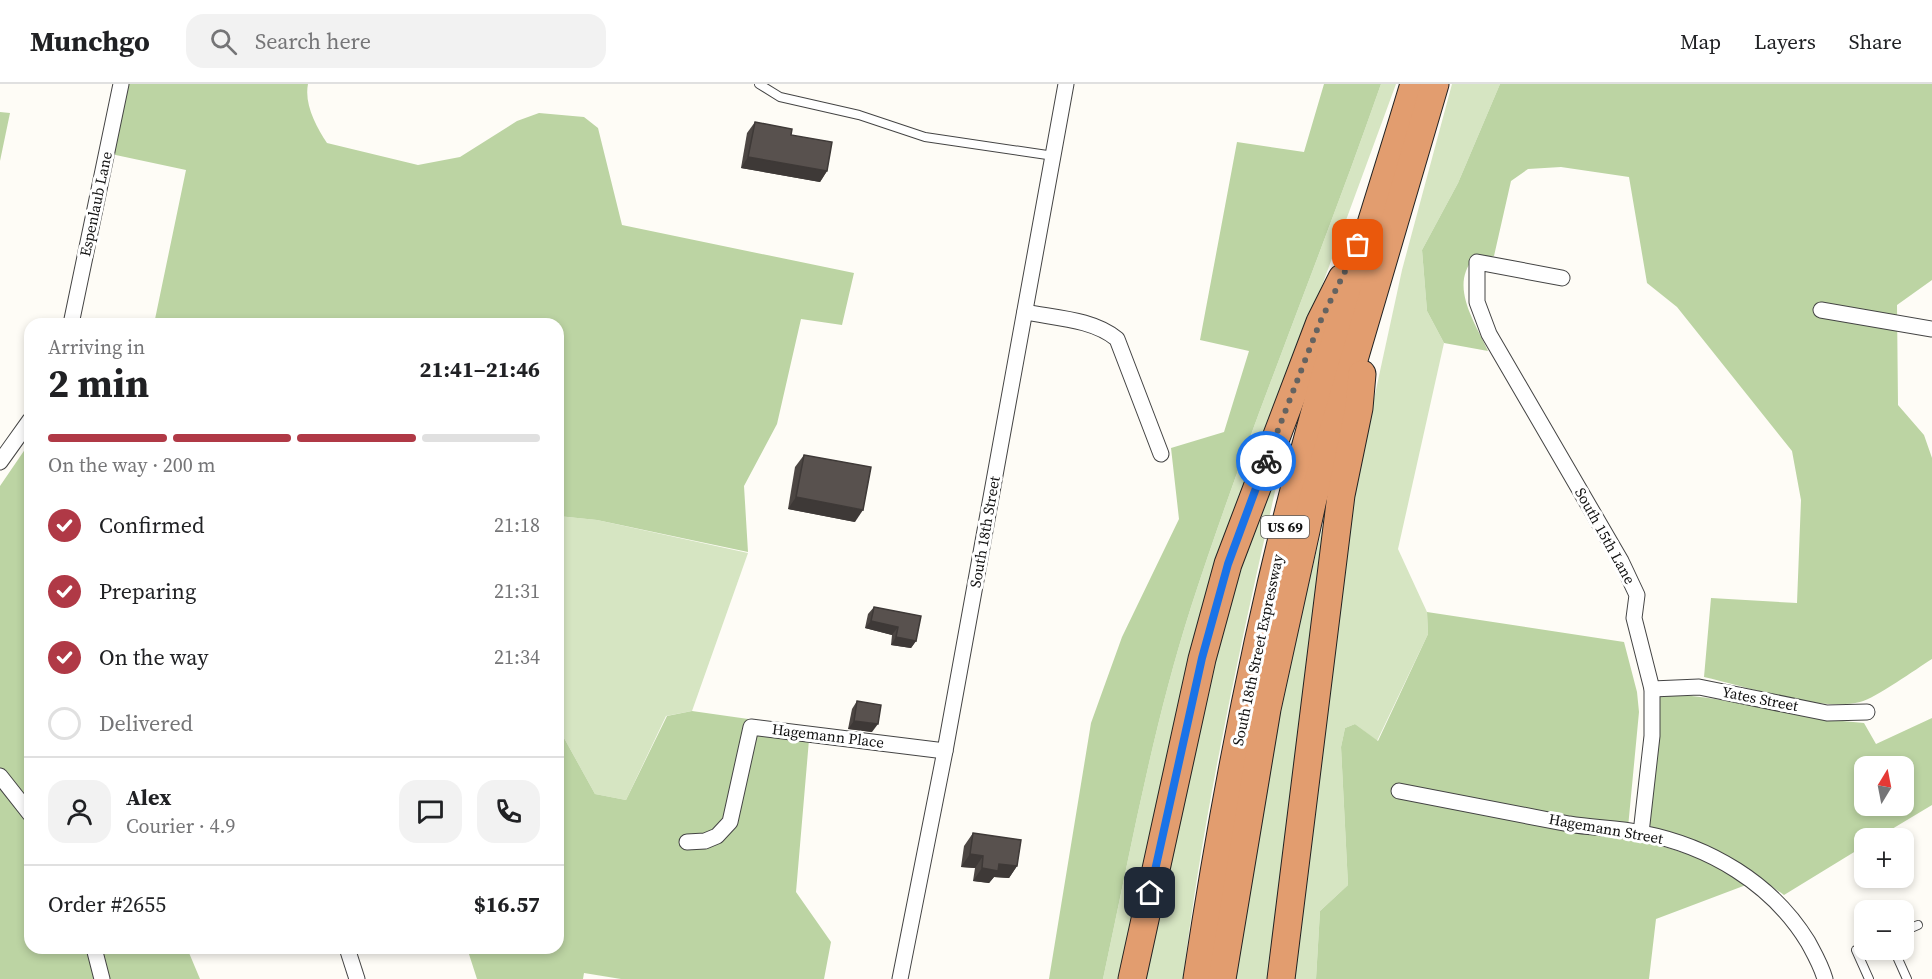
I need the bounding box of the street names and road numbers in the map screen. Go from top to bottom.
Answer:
street label: Espenlaub Lane [74,149,117,258]
street label: South 18th Street [964,474,1005,589]
street label: South 15th Lane [1570,484,1641,588]
road number: US 69 [1261,516,1309,538]
street label: South 18th Street Expressway [1227,552,1288,748]
street label: Yates Street [1720,681,1800,716]
street label: Hagemann Place [771,718,886,753]
street label: Hagemann Street [1547,808,1665,849]

